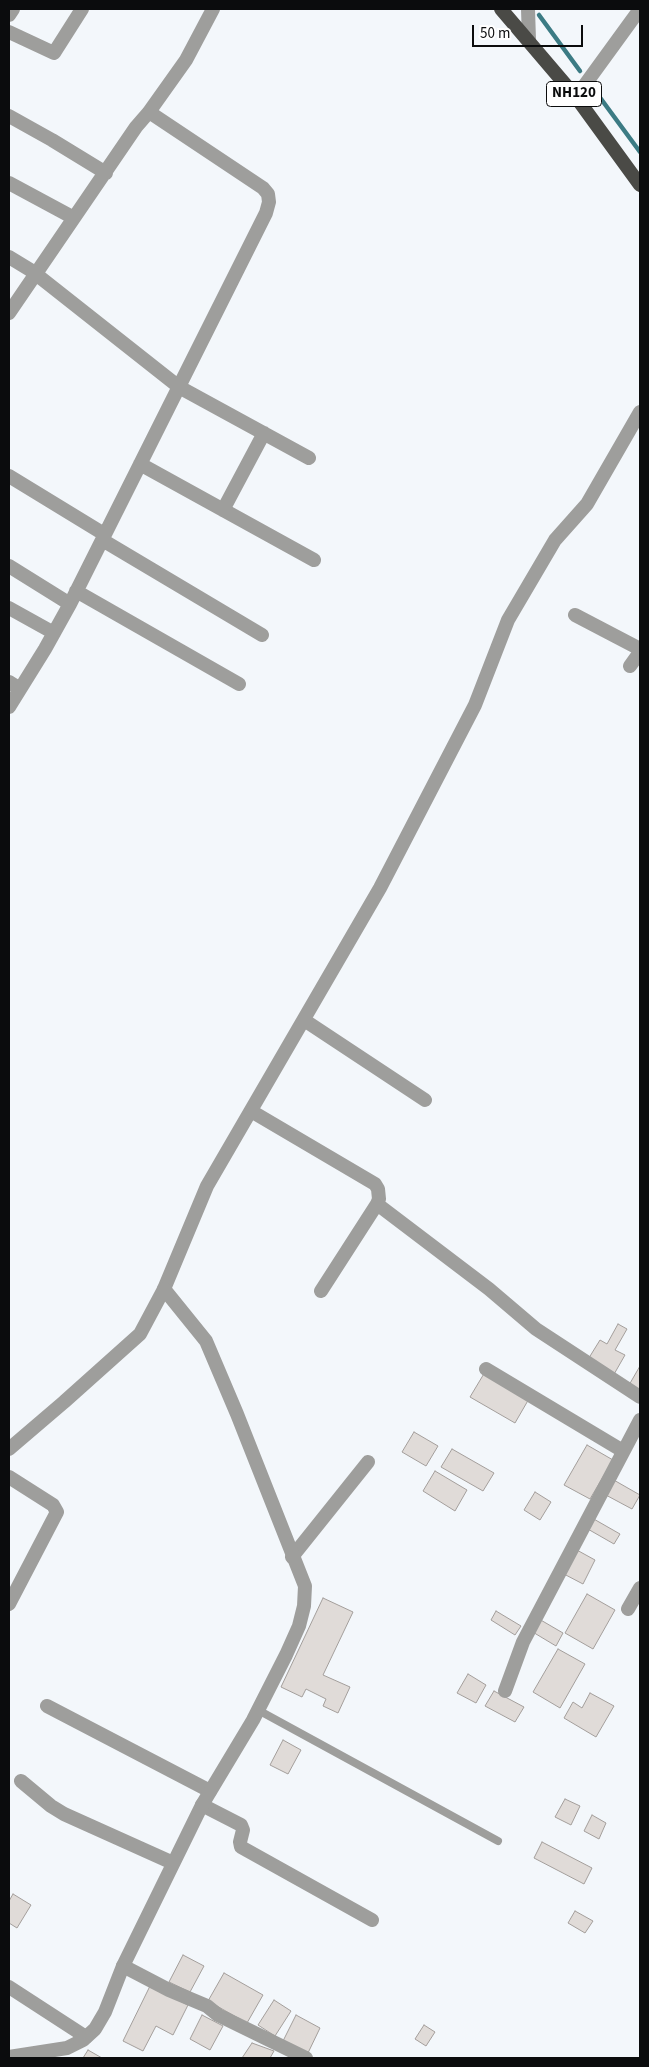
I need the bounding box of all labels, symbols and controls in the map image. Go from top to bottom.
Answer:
scale bar [474,15,585,47]
text: 50 m [480,23,510,44]
road number: NH120 [546,82,602,106]

